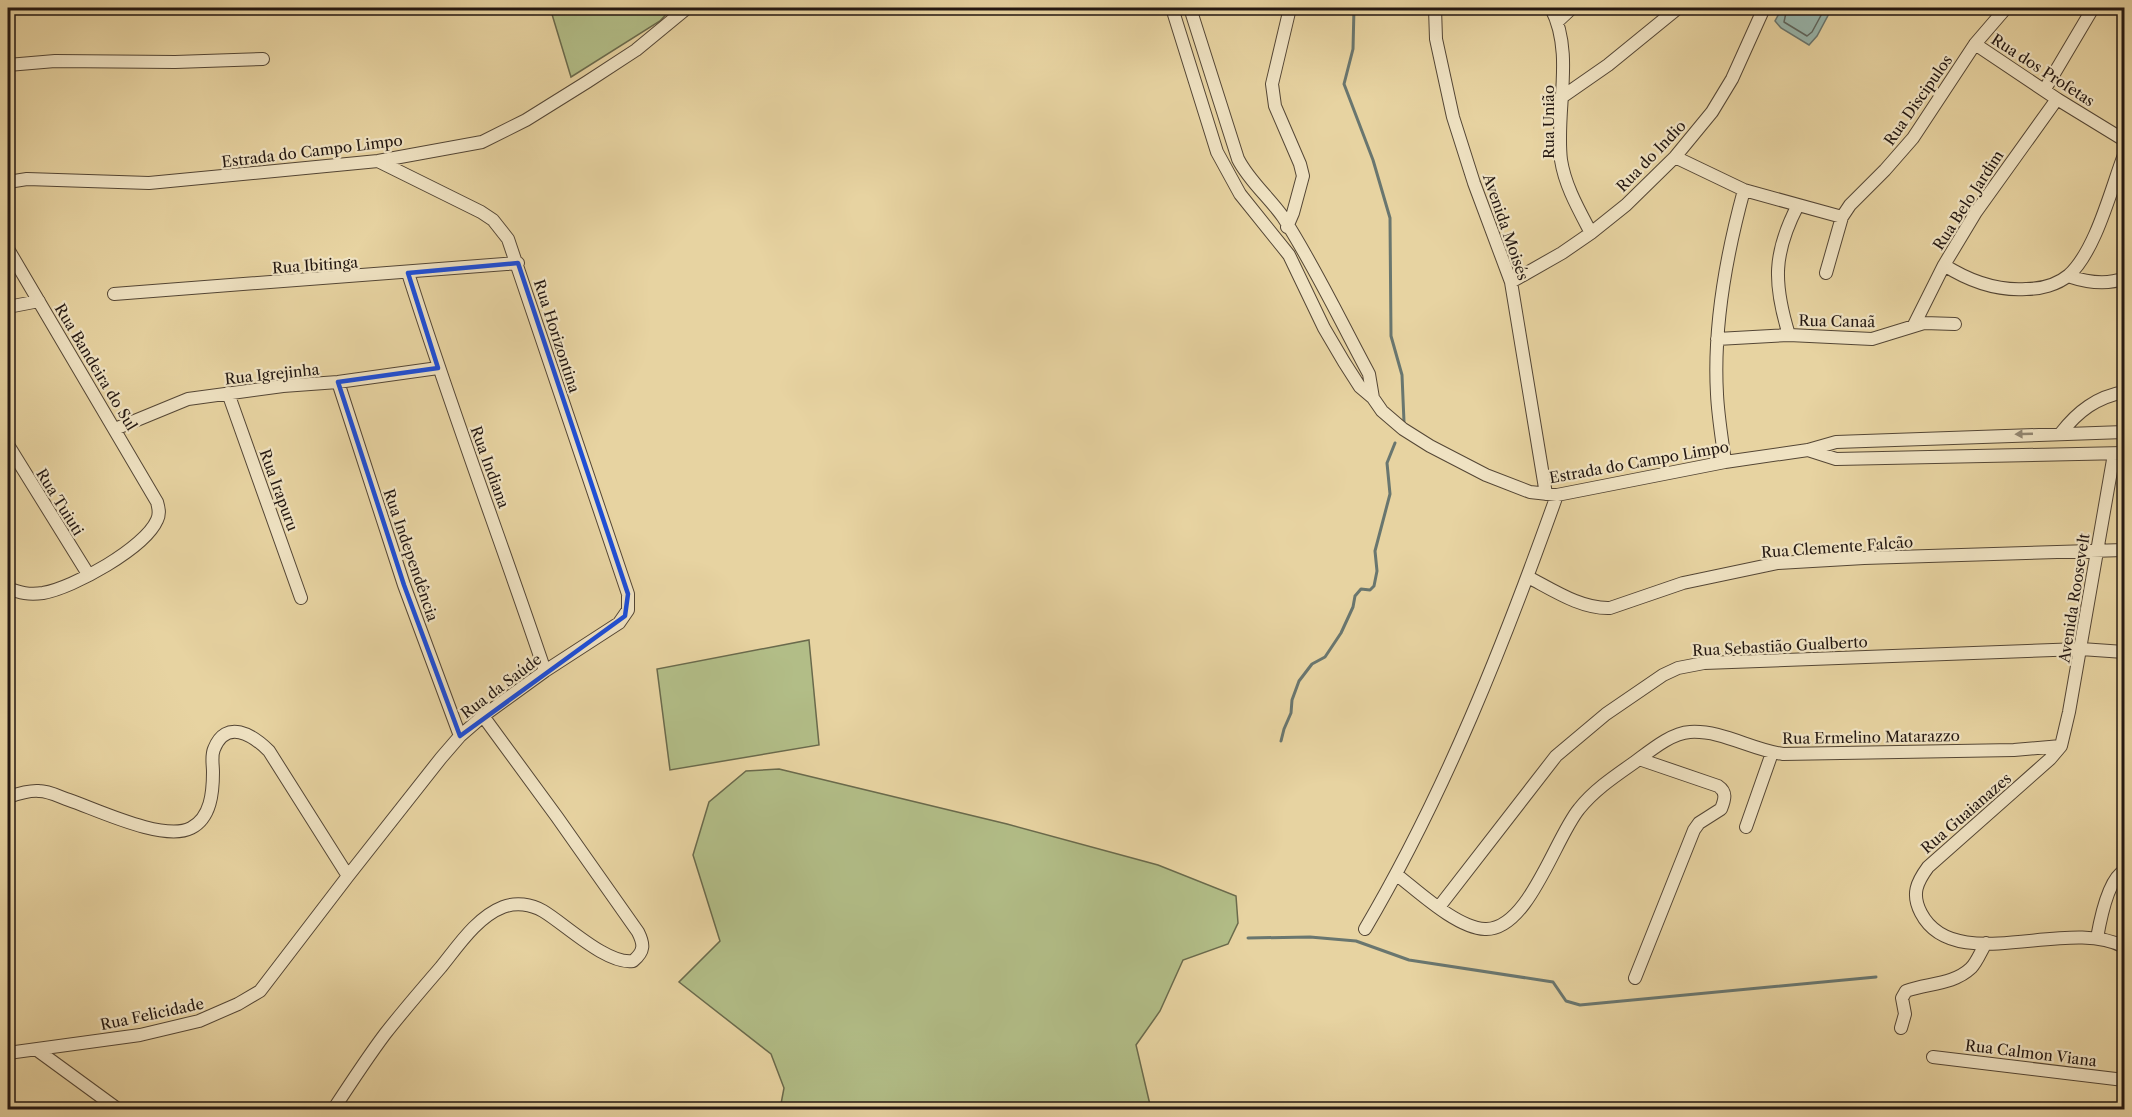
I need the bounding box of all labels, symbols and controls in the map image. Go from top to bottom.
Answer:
street label: Rua dos Profetas [1988,30,2098,110]
street label: Rua Discipulos [1880,51,1956,149]
street label: Rua União [1539,85,1558,159]
street label: Rua do Indio [1612,116,1690,196]
street label: Estrada do Campo Limpo [220,130,404,172]
street label: Rua Belo Jardim [1929,146,2007,254]
street label: Avenida Moisés [1479,170,1533,283]
street label: Rua Ibitinga [271,253,359,277]
street label: Rua Horizontina [530,277,584,395]
street label: Rua Bandeira do Sul [51,300,142,434]
street label: Rua Canaã [1799,311,1876,331]
street label: Rua Igrejinha [224,360,320,388]
street label: Rua Indiana [466,423,514,511]
one-way arrow [2015,430,2034,439]
street label: Estrada do Campo Limpo [1548,437,1730,487]
street label: Rua Irapuru [255,446,303,534]
street label: Rua Tuiuti [32,465,88,539]
street label: Rua Independência [379,486,443,624]
street label: Avenida Roosevelt [2054,531,2094,665]
street label: Rua Clemente Falcão [1760,532,1914,562]
street label: Rua Sebastião Gualberto [1692,632,1868,660]
street label: Rua da Saúde [457,649,545,723]
street label: Rua Ermelino Matarazzo [1782,726,1960,748]
street label: Rua Guaianazes [1917,769,2015,857]
street label: Rua Felicidade [98,994,206,1034]
street label: Rua Calmon Viana [1964,1035,2098,1071]

